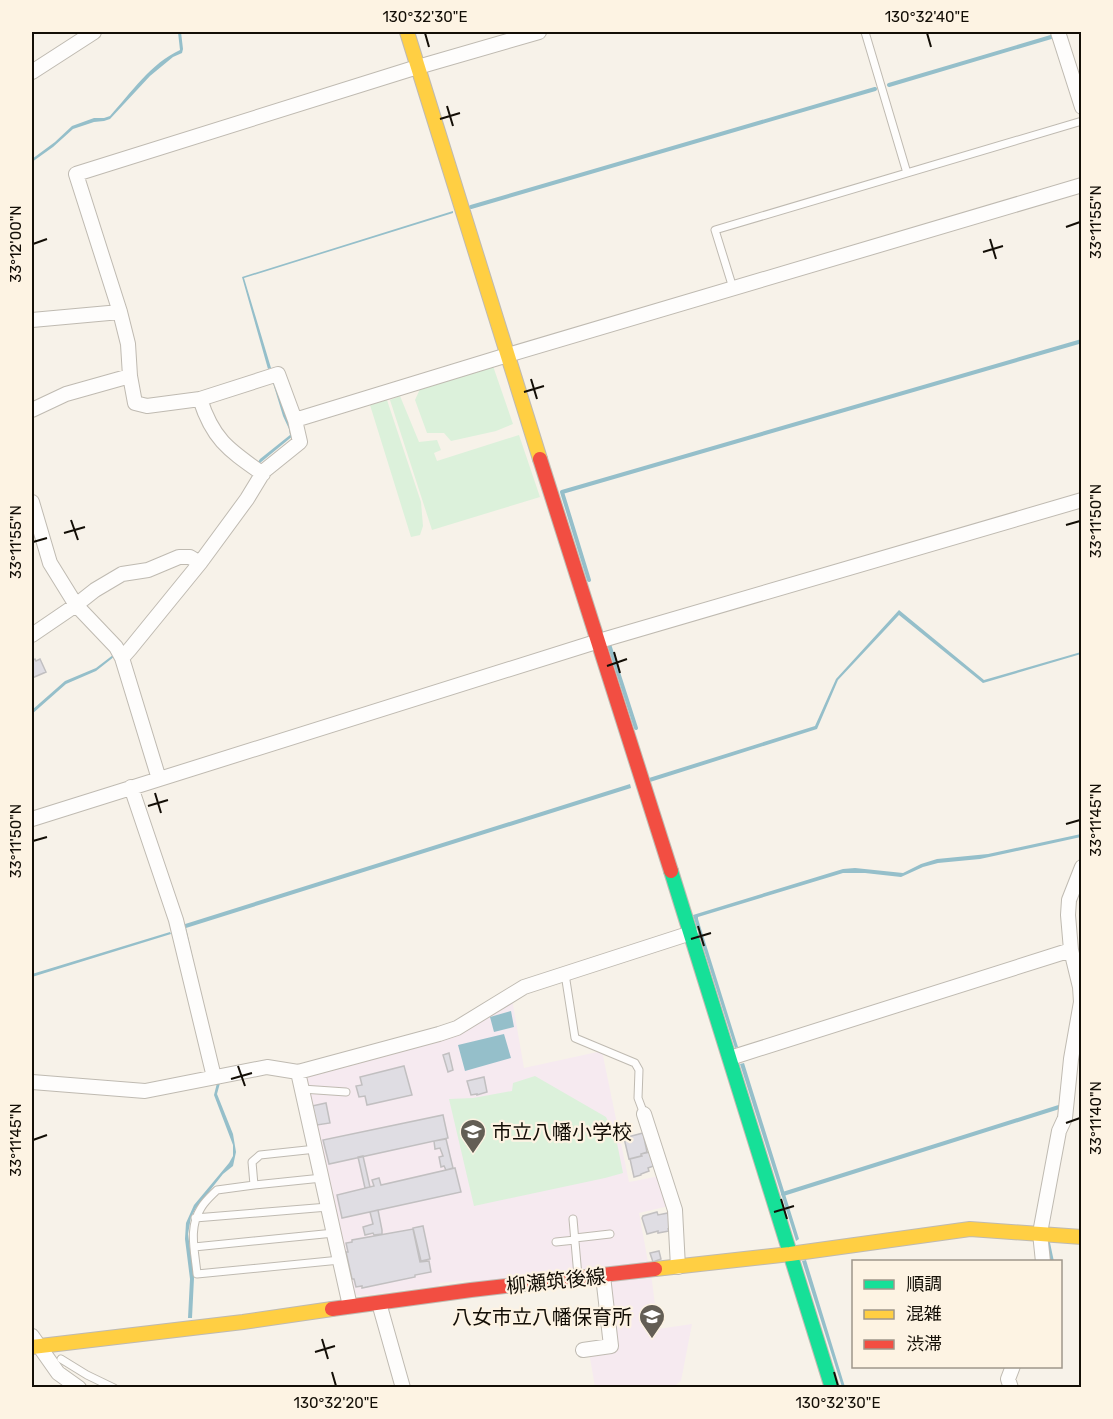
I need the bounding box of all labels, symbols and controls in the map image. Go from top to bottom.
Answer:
text: 130°32'30"E [382,8,468,26]
text: 130°32'40"E [885,8,969,26]
text: 33°11'55"N [1087,185,1105,259]
text: 33°12'00"N [7,205,25,283]
text: 33°11'50"N [1087,484,1105,558]
text: 33°11'55"N [7,505,25,579]
text: 33°11'45"N [1087,783,1105,857]
text: 33°11'50"N [7,804,25,878]
text: 33°11'40"N [1087,1081,1105,1155]
text: 33°11'45"N [7,1103,25,1177]
school or university icon: 市立八幡小学校 [458,1117,488,1155]
place label: 市立八幡小学校 [492,1120,632,1144]
legend [852,1260,1062,1368]
street label: 柳瀬筑後線 [505,1264,607,1298]
text: 順調 [906,1273,942,1295]
school or university icon: 八女市立八幡保育所 [637,1302,667,1340]
text: 混雑 [906,1303,942,1325]
place label: 八女市立八幡保育所 [452,1305,632,1329]
text: 渋滞 [906,1333,942,1355]
text: 130°32'20"E [294,1394,378,1412]
text: 130°32'30"E [795,1394,881,1412]

